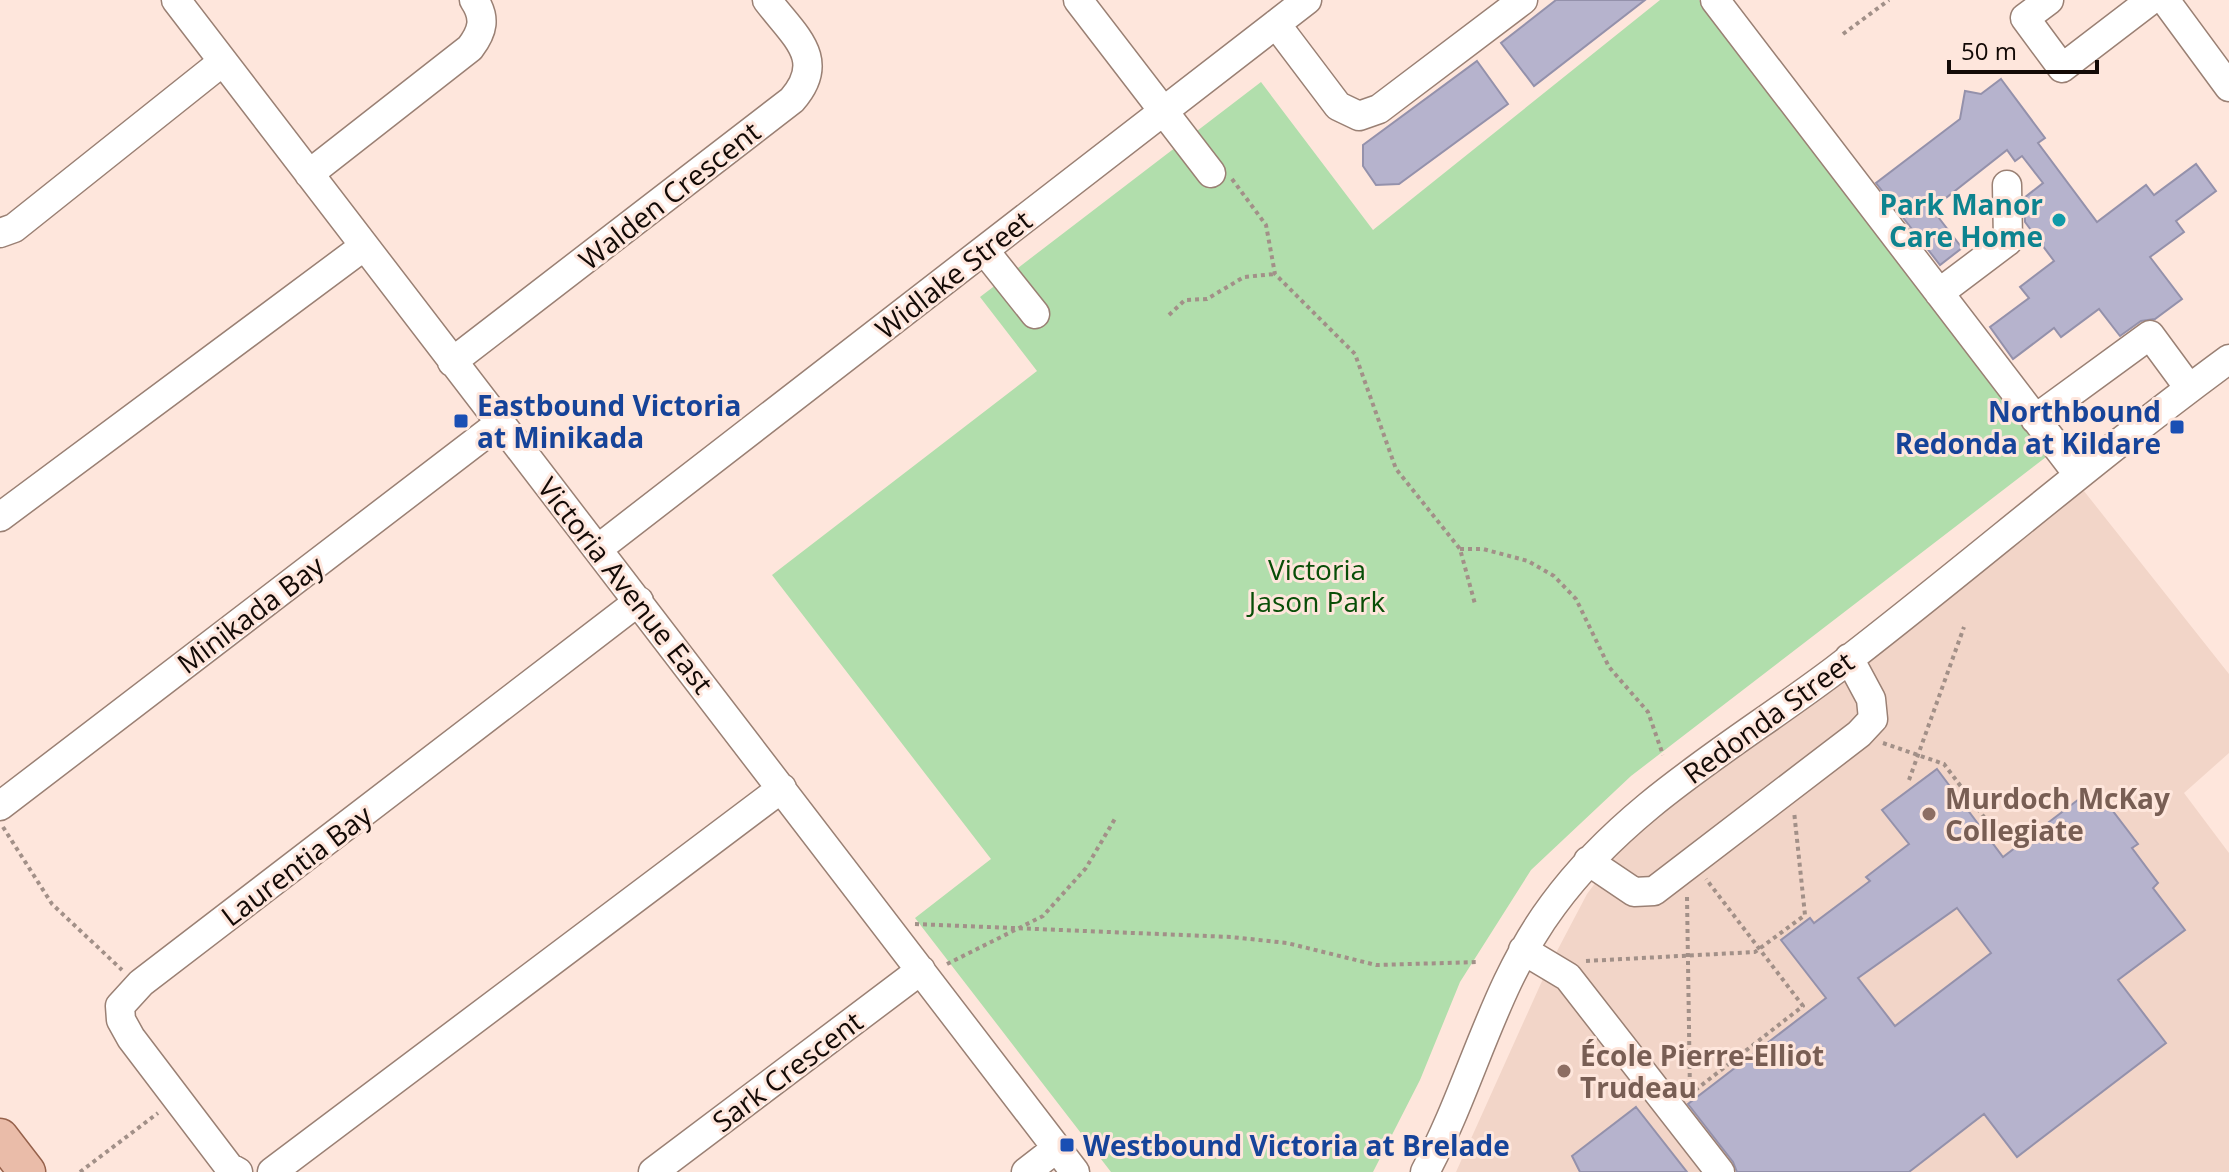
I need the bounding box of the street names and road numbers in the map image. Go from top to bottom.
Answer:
street label: Walden Crescent [571,112,767,278]
street label: Widlake Street [867,201,1039,347]
street label: Victoria Avenue East [530,469,722,701]
street label: Minikada Bay [169,546,332,682]
street label: Redonda Street [1675,642,1861,792]
street label: Laurentia Bay [213,795,380,934]
street label: Sark Crescent [704,1002,870,1140]

